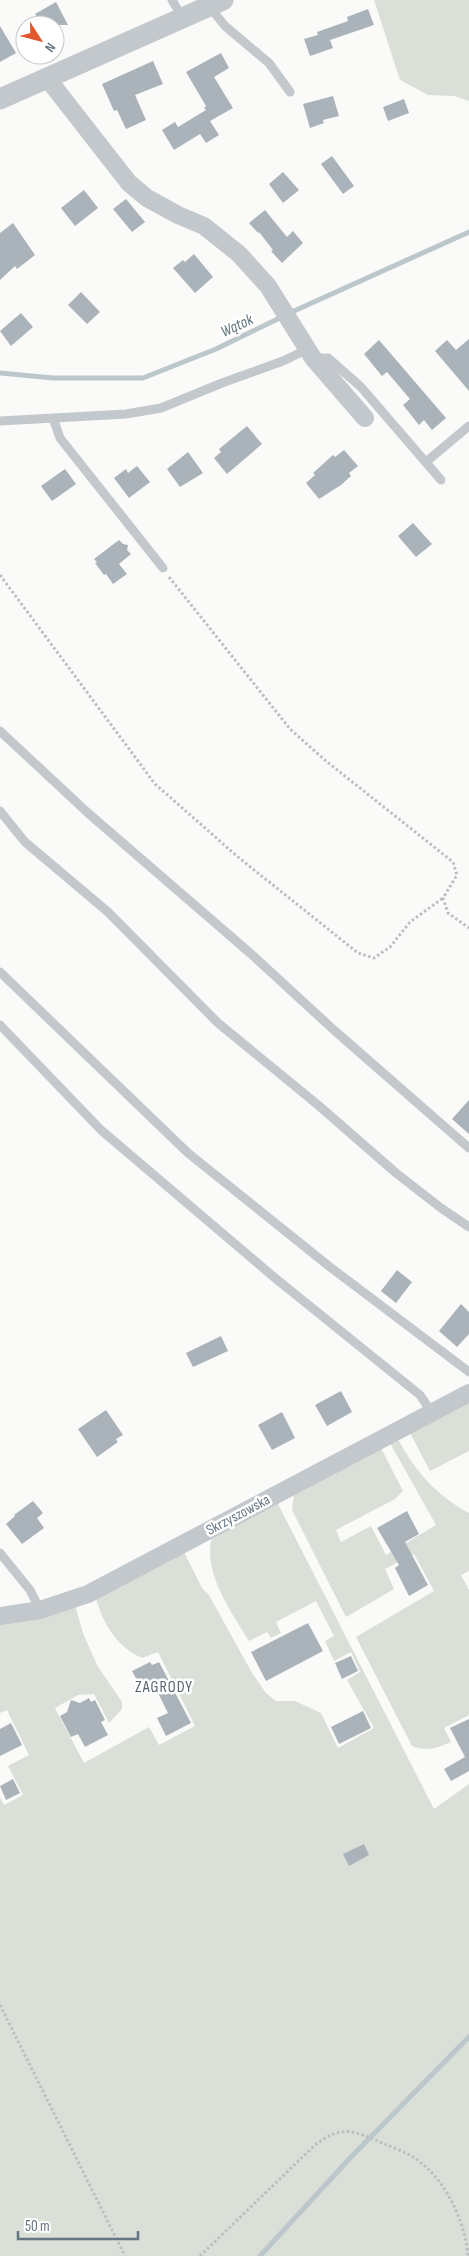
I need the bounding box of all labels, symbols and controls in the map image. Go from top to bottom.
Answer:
north arrow [15,15,65,65]
text: N [41,39,59,55]
water label: Wątok [218,310,257,342]
street label: Skrzyszowska [203,1490,273,1540]
district label: ZAGRODY [135,1678,193,1697]
scale bar [18,2208,138,2240]
text: 50 m [25,2217,50,2236]

